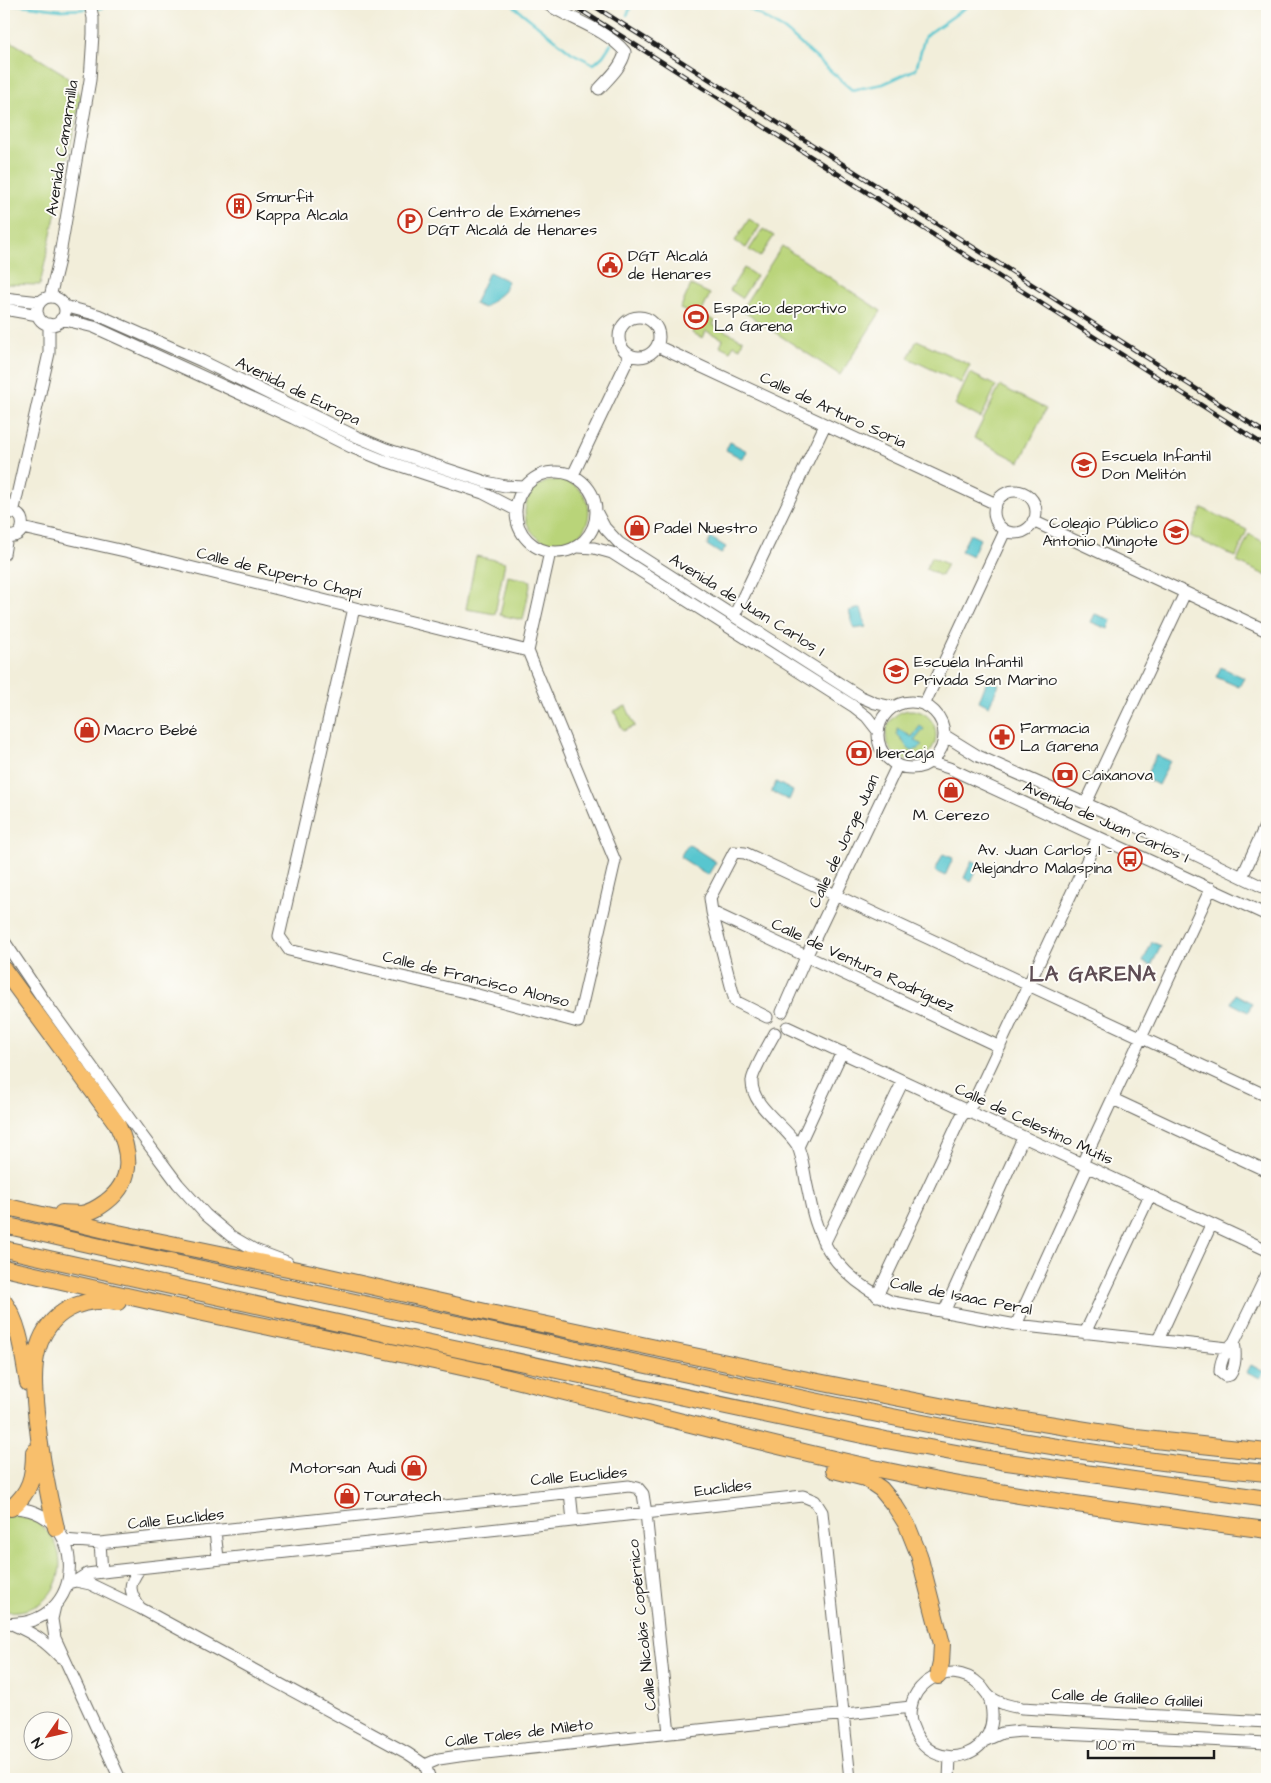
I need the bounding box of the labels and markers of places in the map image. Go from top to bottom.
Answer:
place label: Smurfit Kappa Alcala [256,186,348,226]
building icon: Smurfit Kappa Alcala [226,193,252,219]
place label: Centro de Exámenes DGT Alcalá de Henares [428,201,597,241]
parking icon: Centro de Exámenes DGT Alcalá de Henares [397,208,423,234]
place label: DGT Alcalá de Henares [628,245,711,285]
public building icon: DGT Alcalá de Henares [597,252,623,278]
place label: Espacio deportivo La Garena [714,297,846,337]
sports icon: Espacio deportivo La Garena [683,304,709,330]
place label: Escuela Infantil Don Melitón [1102,445,1211,485]
school or university icon: Escuela Infantil Don Melitón [1071,452,1097,478]
place label: Colegio Público Antonio Mingote [1042,512,1158,553]
shop icon: Padel Nuestro [624,515,650,541]
place label: Padel Nuestro [654,517,757,539]
school or university icon: Colegio Público Antonio Mingote [1163,519,1189,545]
place label: Escuela Infantil Privada San Marino [914,651,1057,691]
school or university icon: Escuela Infantil Privada San Marino [883,658,909,684]
shop icon: Macro Bebé [74,717,100,743]
place label: Farmacia La Garena [1020,717,1098,757]
place label: Macro Bebé [104,719,198,741]
pharmacy icon: Farmacia La Garena [989,724,1015,750]
bank icon: Ibercaja [846,740,872,766]
place label: Ibercaja [876,742,934,764]
bank icon: Caixanova [1052,762,1078,788]
place label: Caixanova [1082,764,1153,786]
shop icon: M. Cerezo [938,777,964,803]
place label: M. Cerezo [913,804,989,826]
place label: Av. Juan Carlos I - Alejandro Malaspina [972,839,1112,879]
bus stop icon: Av. Juan Carlos I - Alejandro Malaspina [1117,846,1143,872]
shop icon: Motorsan Audi [401,1455,427,1481]
place label: Motorsan Audi [290,1457,397,1479]
shop icon: Touratech [334,1483,360,1509]
place label: Touratech [364,1485,441,1507]

